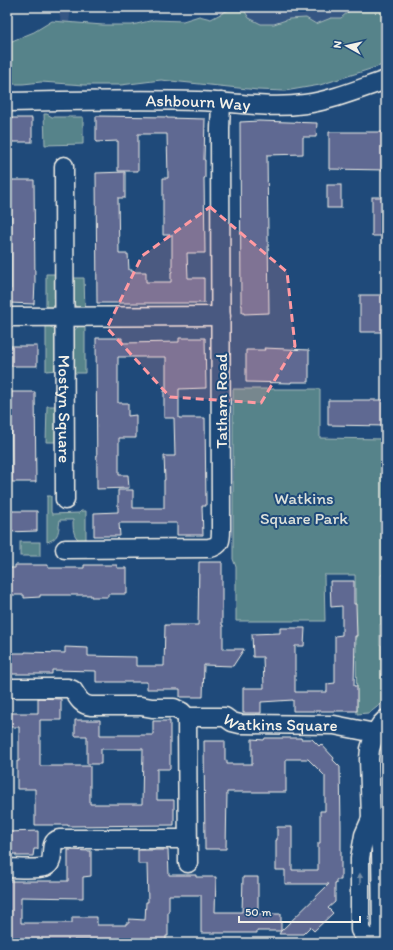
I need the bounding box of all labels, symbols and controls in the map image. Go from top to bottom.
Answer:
north arrow [327,26,367,66]
text: N [331,40,345,49]
street label: Ashbourn Way [145,90,251,115]
street label: Tatham Road [211,353,231,449]
street label: Mostyn Square [55,355,75,463]
park label: Watkins Square Park [260,488,348,528]
street label: Watkins Square [219,709,338,735]
one-way arrow [357,872,363,885]
scale bar [239,898,360,924]
text: 50 m [245,905,271,919]

